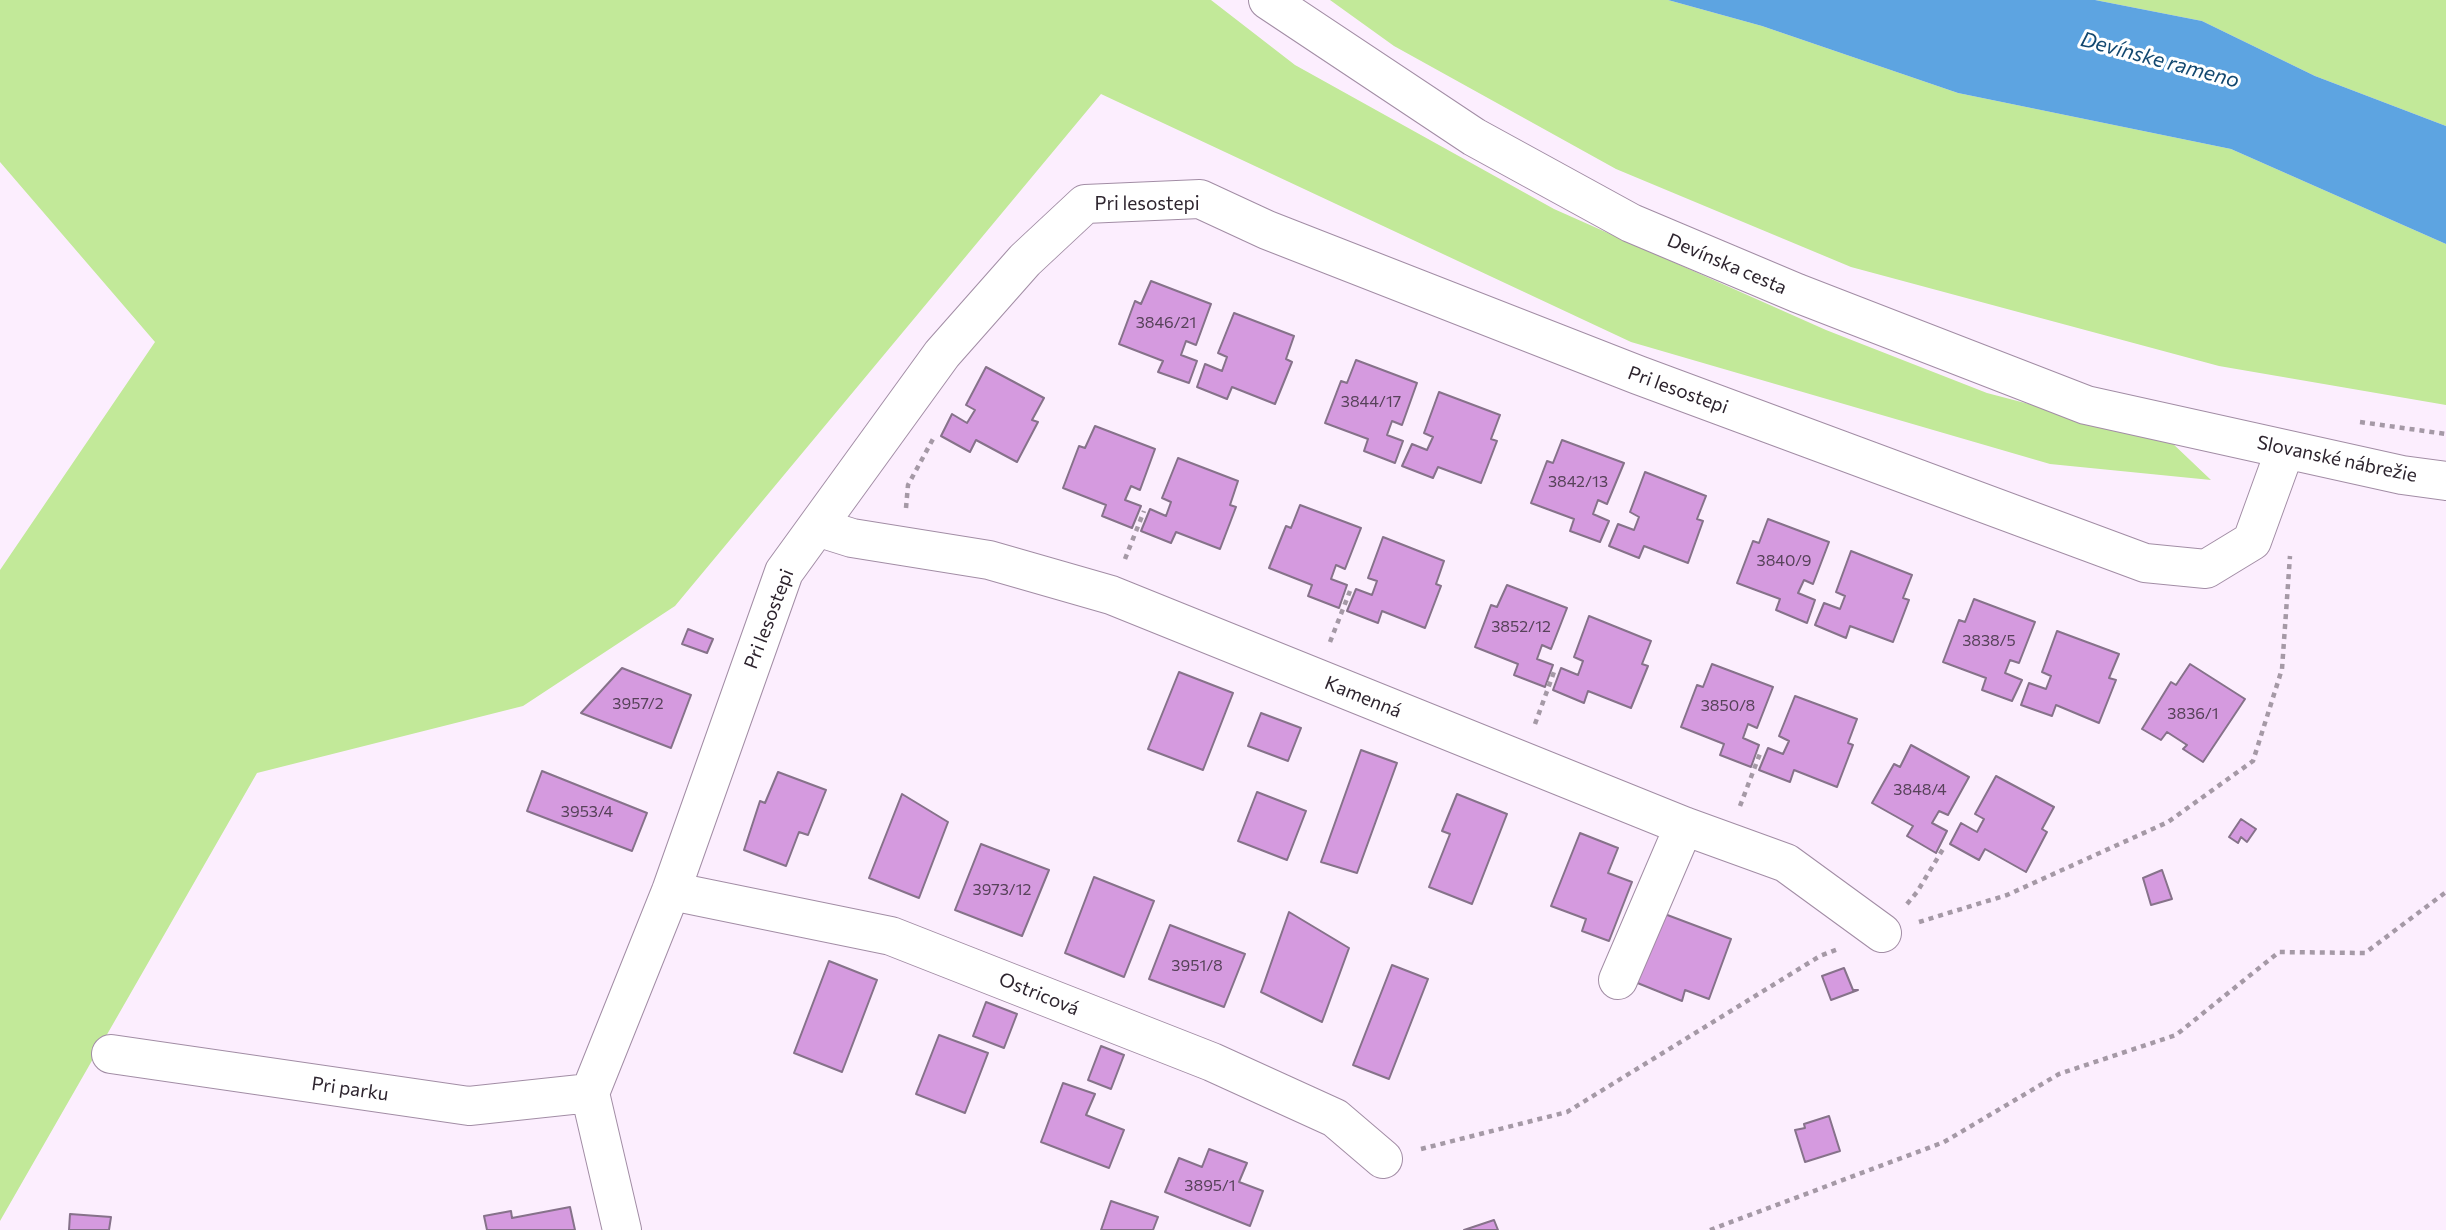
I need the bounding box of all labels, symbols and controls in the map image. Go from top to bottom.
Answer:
water label: Devínske rameno [2078,27,2242,93]
street label: Pri lesostepi [1094,193,1200,215]
street label: Devínska cesta [1664,229,1790,299]
house number: 3846/21 [1136,313,1196,333]
street label: Pri lesostepi [1625,361,1731,419]
house number: 3844/17 [1341,392,1401,412]
street label: Slovanské nábrežie [2255,431,2419,487]
house number: 3842/13 [1548,472,1608,492]
house number: 3840/9 [1757,551,1811,571]
street label: Pri lesostepi [740,566,798,672]
house number: 3852/12 [1491,617,1551,637]
house number: 3838/5 [1962,631,2016,651]
street label: Kamenná [1321,671,1405,723]
house number: 3957/2 [612,694,664,714]
house number: 3850/8 [1701,696,1755,716]
house number: 3836/1 [2167,704,2219,724]
house number: 3848/4 [1893,780,1947,800]
house number: 3953/4 [561,802,613,822]
house number: 3973/12 [973,880,1031,900]
house number: 3951/8 [1171,956,1223,976]
street label: Ostricová [996,968,1082,1020]
street label: Pri parku [310,1072,390,1106]
house number: 3895/1 [1184,1176,1236,1196]

